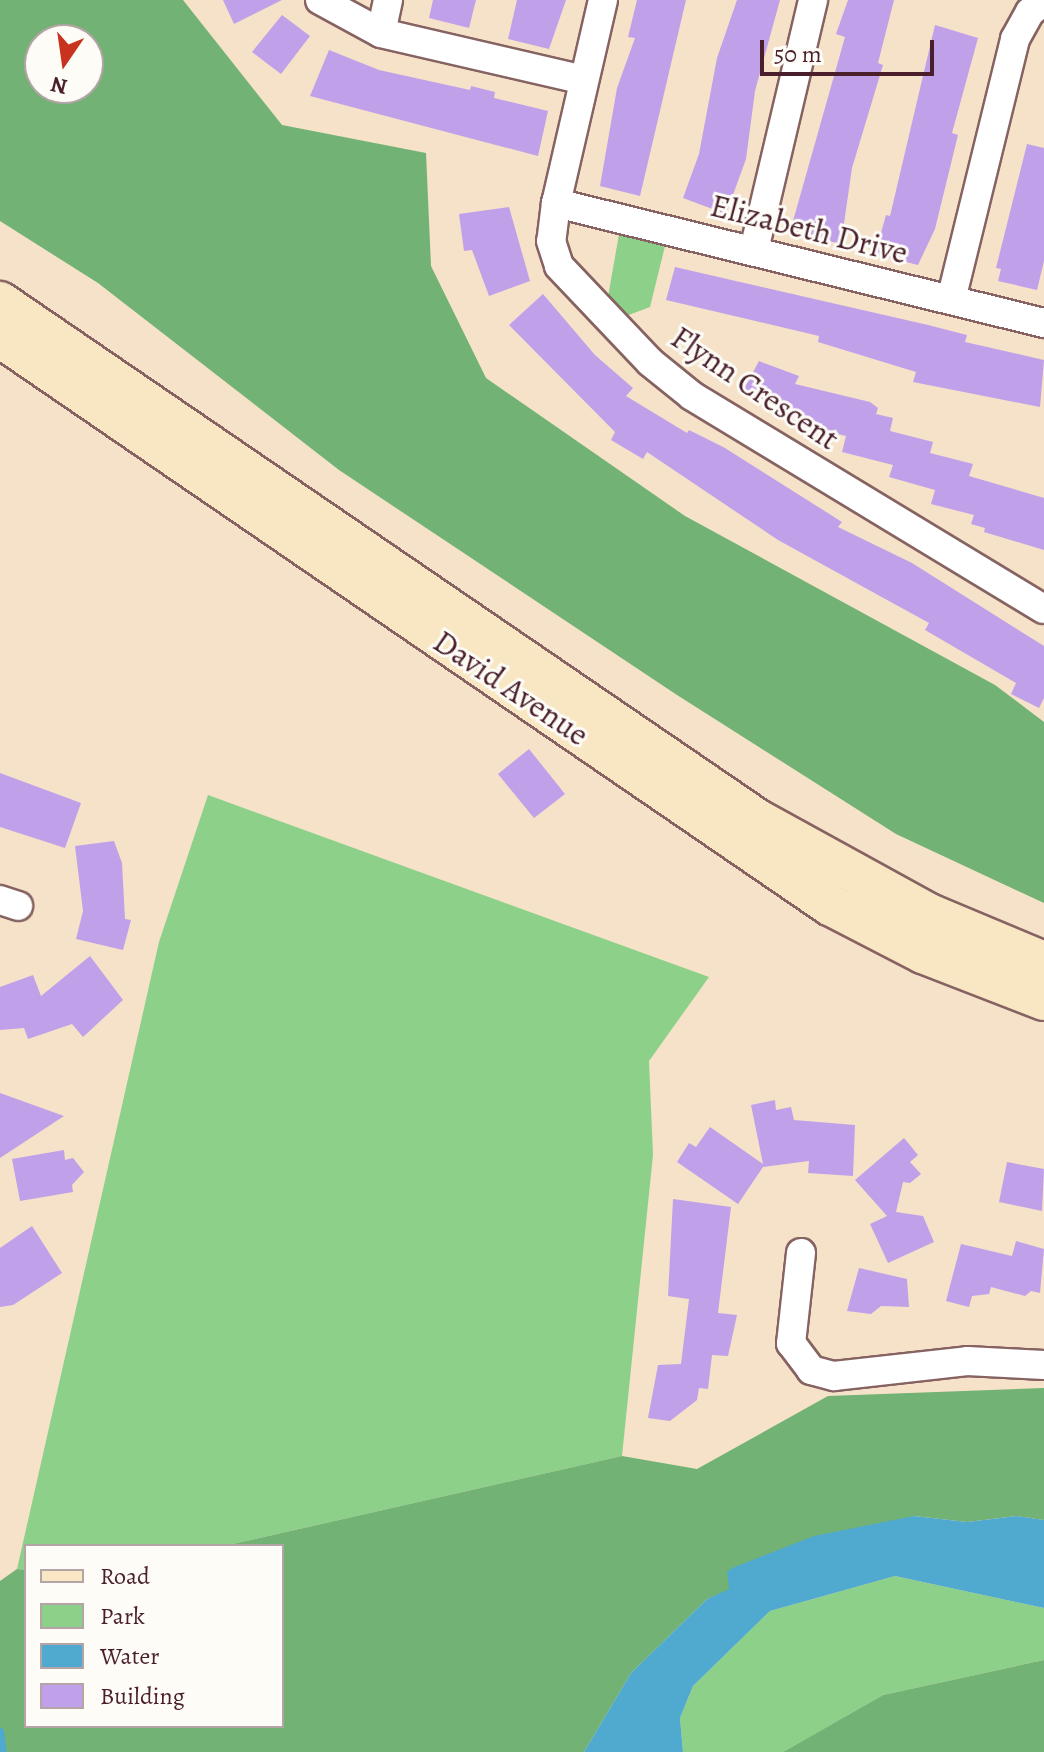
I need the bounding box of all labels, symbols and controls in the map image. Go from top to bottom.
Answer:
north arrow [24,24,104,104]
scale bar [764,24,938,74]
text: 50 m [774,38,822,70]
text: N [48,69,70,102]
street label: Elizabeth Drive [706,186,912,272]
street label: Flynn Crescent [664,318,846,458]
street label: David Avenue [426,622,596,754]
legend [24,1544,284,1728]
text: Road [100,1560,150,1592]
text: Park [100,1600,145,1632]
text: Water [100,1640,160,1672]
text: Building [100,1680,185,1712]

